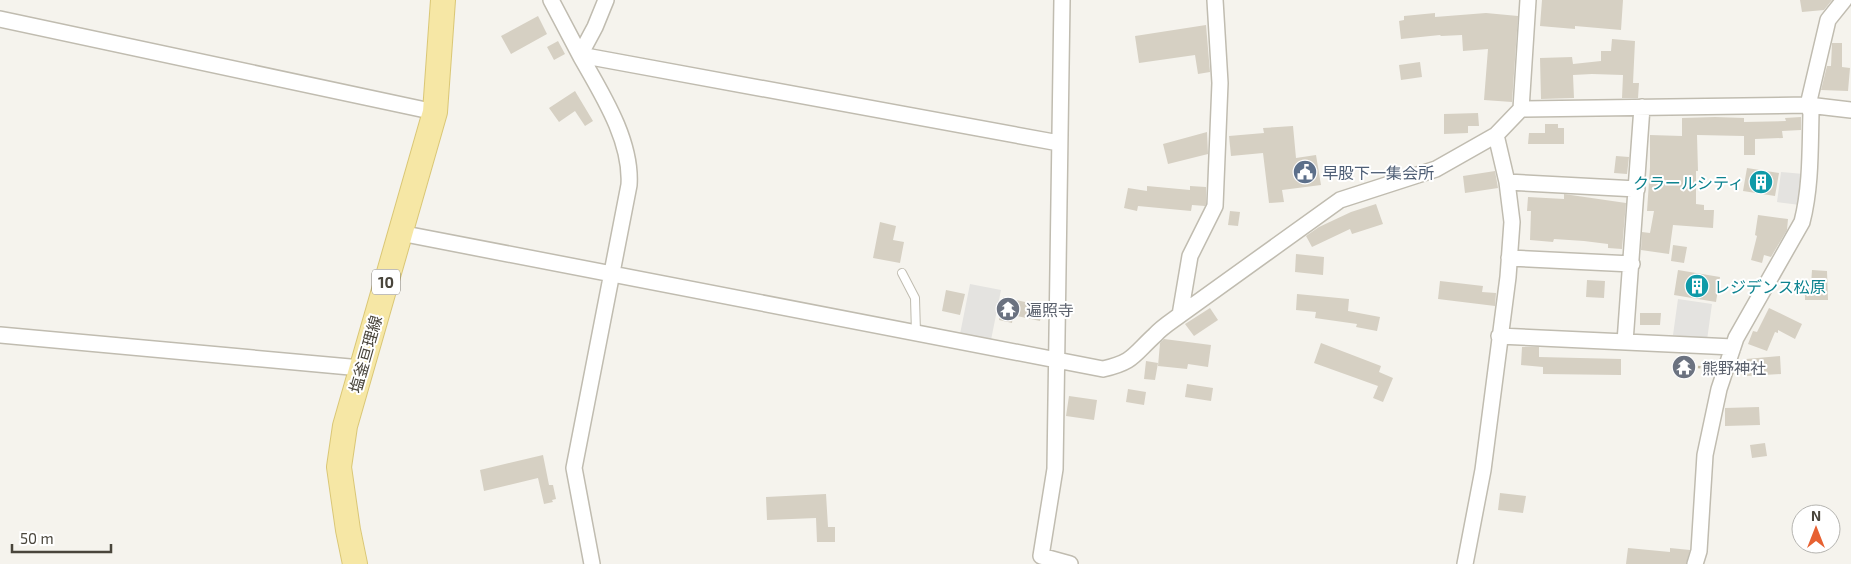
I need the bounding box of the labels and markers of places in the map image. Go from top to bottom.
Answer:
public building icon: 早股下一集会所 [1292,159,1318,185]
place label: 早股下一集会所 [1322,163,1434,182]
building icon: クラールシティ [1748,169,1774,195]
place label: クラールシティ [1633,173,1744,192]
building icon: レジデンス松原 [1684,273,1710,299]
place label: レジデンス松原 [1714,277,1826,296]
temple icon: 遍照寺 [995,296,1021,322]
place label: 遍照寺 [1026,300,1074,319]
temple icon: 熊野神社 [1671,354,1697,380]
place label: 熊野神社 [1702,358,1766,377]

